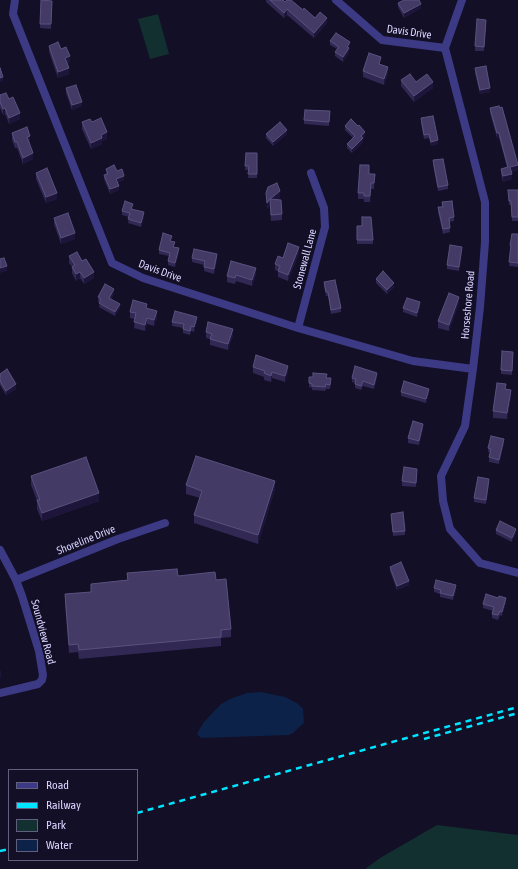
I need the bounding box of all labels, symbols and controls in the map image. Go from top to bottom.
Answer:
street label: Davis Drive [386,22,432,42]
street label: Stonewall Lane [291,228,319,290]
street label: Davis Drive [137,257,183,285]
street label: Horseshore Road [458,270,478,340]
street label: Shoreline Drive [55,522,117,558]
street label: Soundview Road [28,598,58,666]
legend [8,769,138,861]
text: Road [46,778,69,792]
text: Railway [46,798,81,812]
text: Park [46,818,66,832]
text: Water [46,838,72,852]

